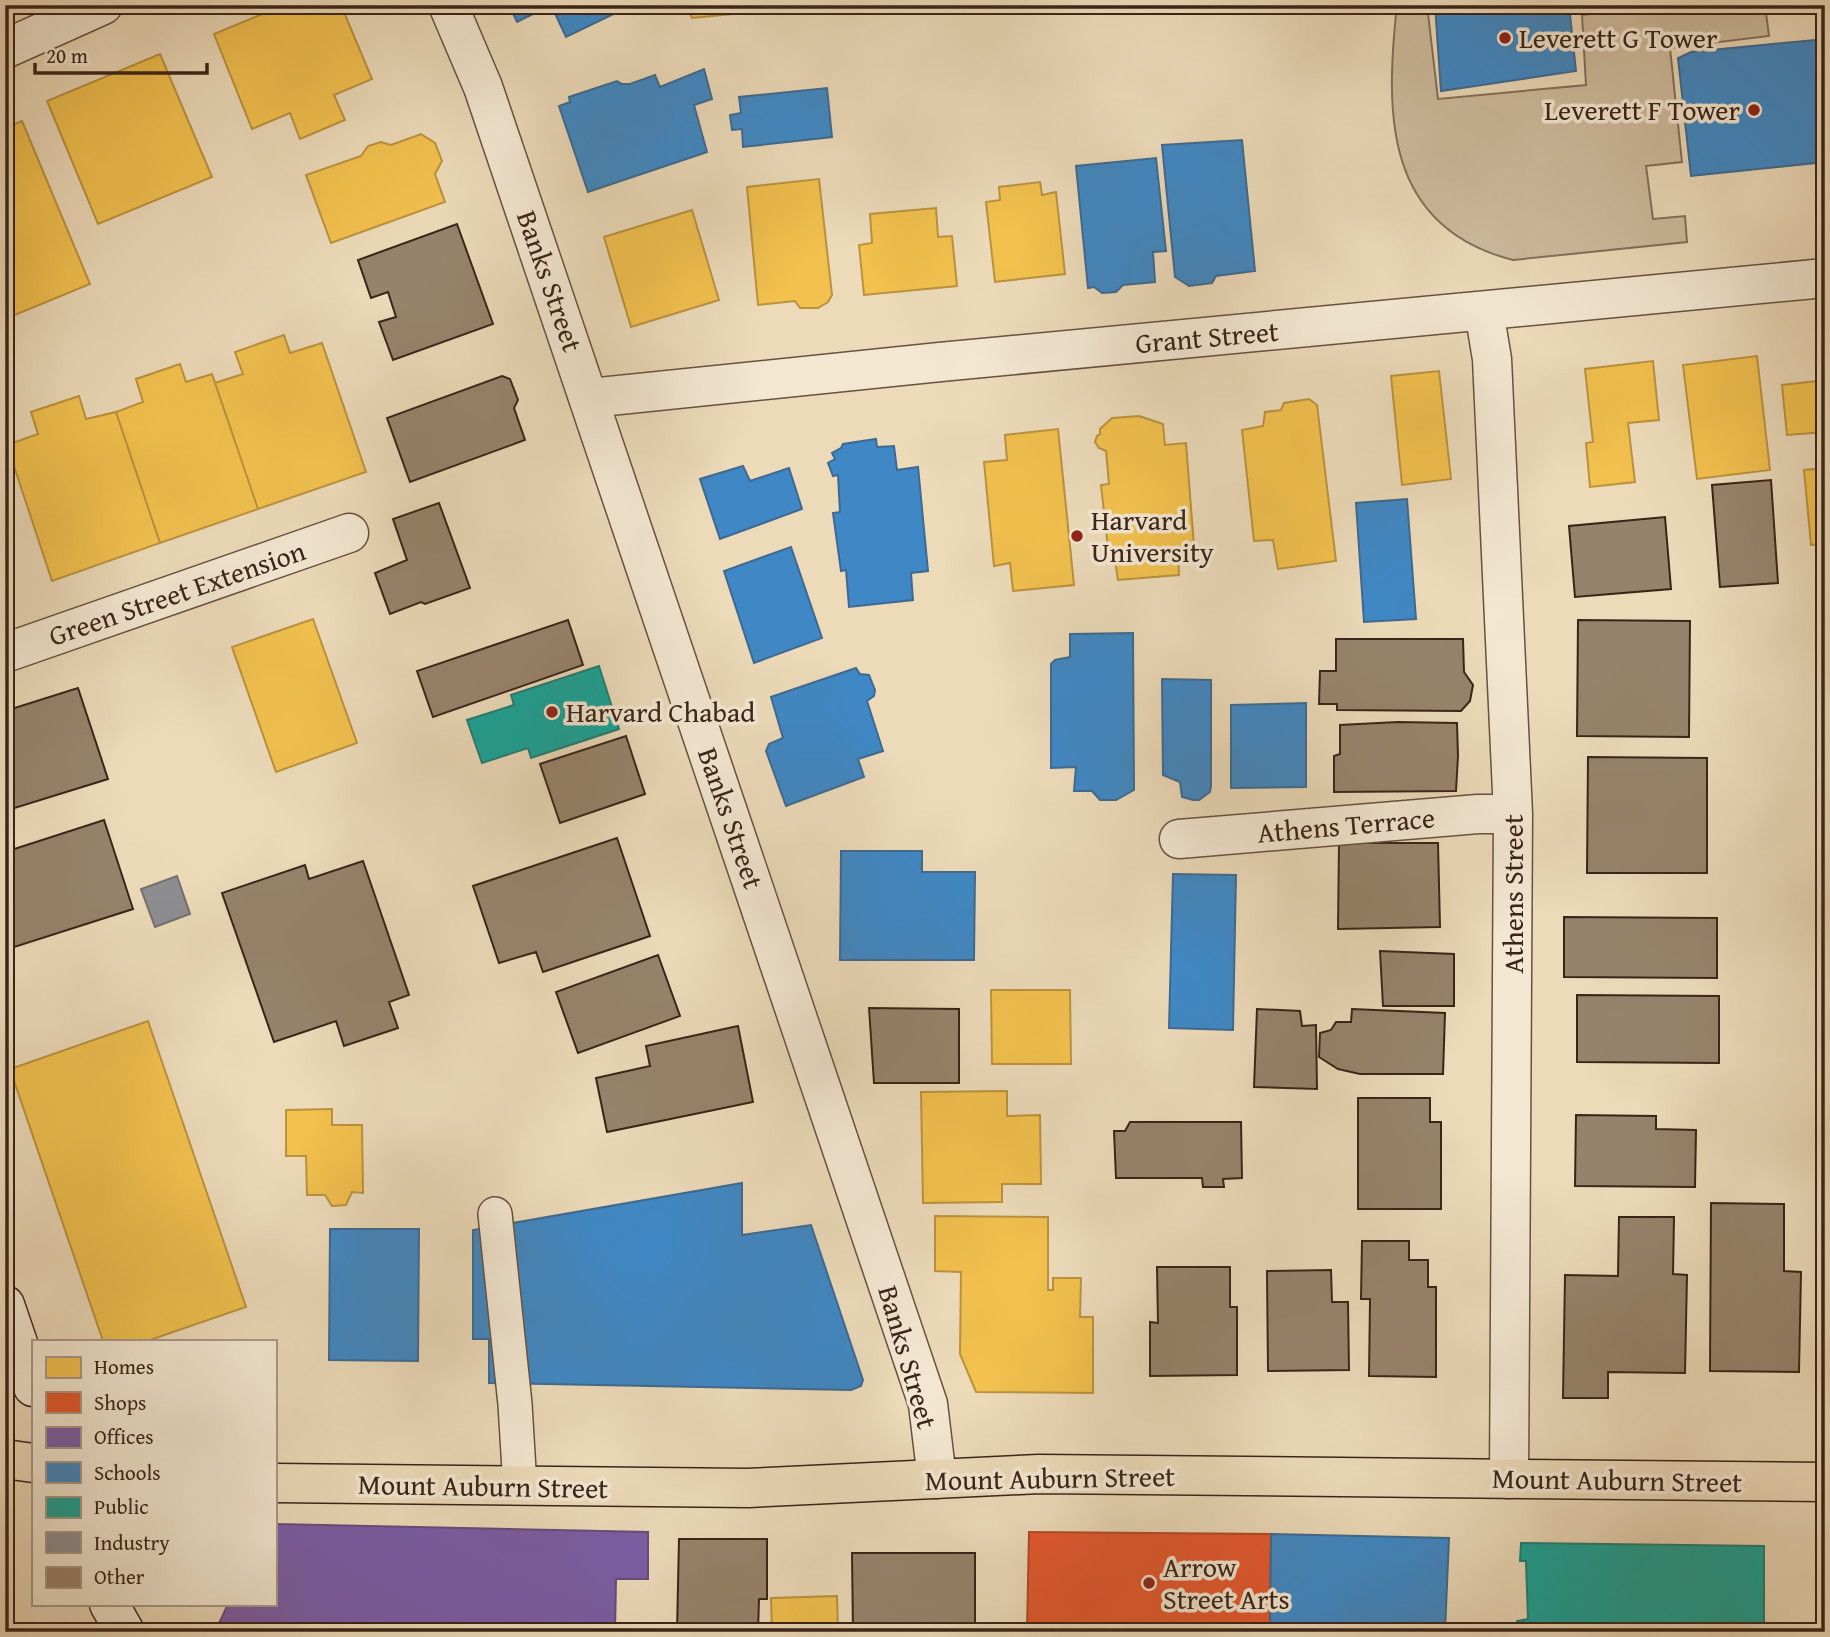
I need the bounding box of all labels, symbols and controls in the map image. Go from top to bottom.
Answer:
place label: Leverett G Tower [1519,17,1718,58]
marker: Leverett G Tower [1497,30,1513,46]
scale bar [35,32,206,76]
text: 20 m [46,40,88,71]
place label: Leverett F Tower [1544,89,1740,130]
marker: Leverett F Tower [1746,102,1762,118]
street label: Banks Street [507,205,594,357]
street label: Grant Street [1134,310,1280,363]
place label: Harvard University [1091,499,1214,572]
marker: Harvard University [1069,528,1085,544]
street label: Green Street Extension [43,529,311,656]
place label: Harvard Chabad [566,691,755,732]
marker: Harvard Chabad [544,704,560,720]
street label: Banks Street [688,742,775,894]
street label: Athens Terrace [1255,796,1436,853]
street label: Athens Street [1492,814,1533,974]
street label: Banks Street [868,1280,948,1433]
legend [32,1340,276,1606]
text: Homes [94,1351,154,1382]
text: Shops [94,1387,146,1418]
text: Offices [94,1421,154,1452]
street label: Mount Auburn Street [925,1455,1176,1500]
text: Schools [94,1457,161,1488]
street label: Mount Auburn Street [1492,1457,1743,1502]
street label: Mount Auburn Street [358,1463,609,1508]
text: Public [94,1491,149,1522]
text: Industry [94,1527,170,1558]
place label: Arrow Street Arts [1163,1546,1290,1619]
text: Other [94,1561,145,1592]
marker: Arrow Street Arts [1141,1575,1157,1591]

